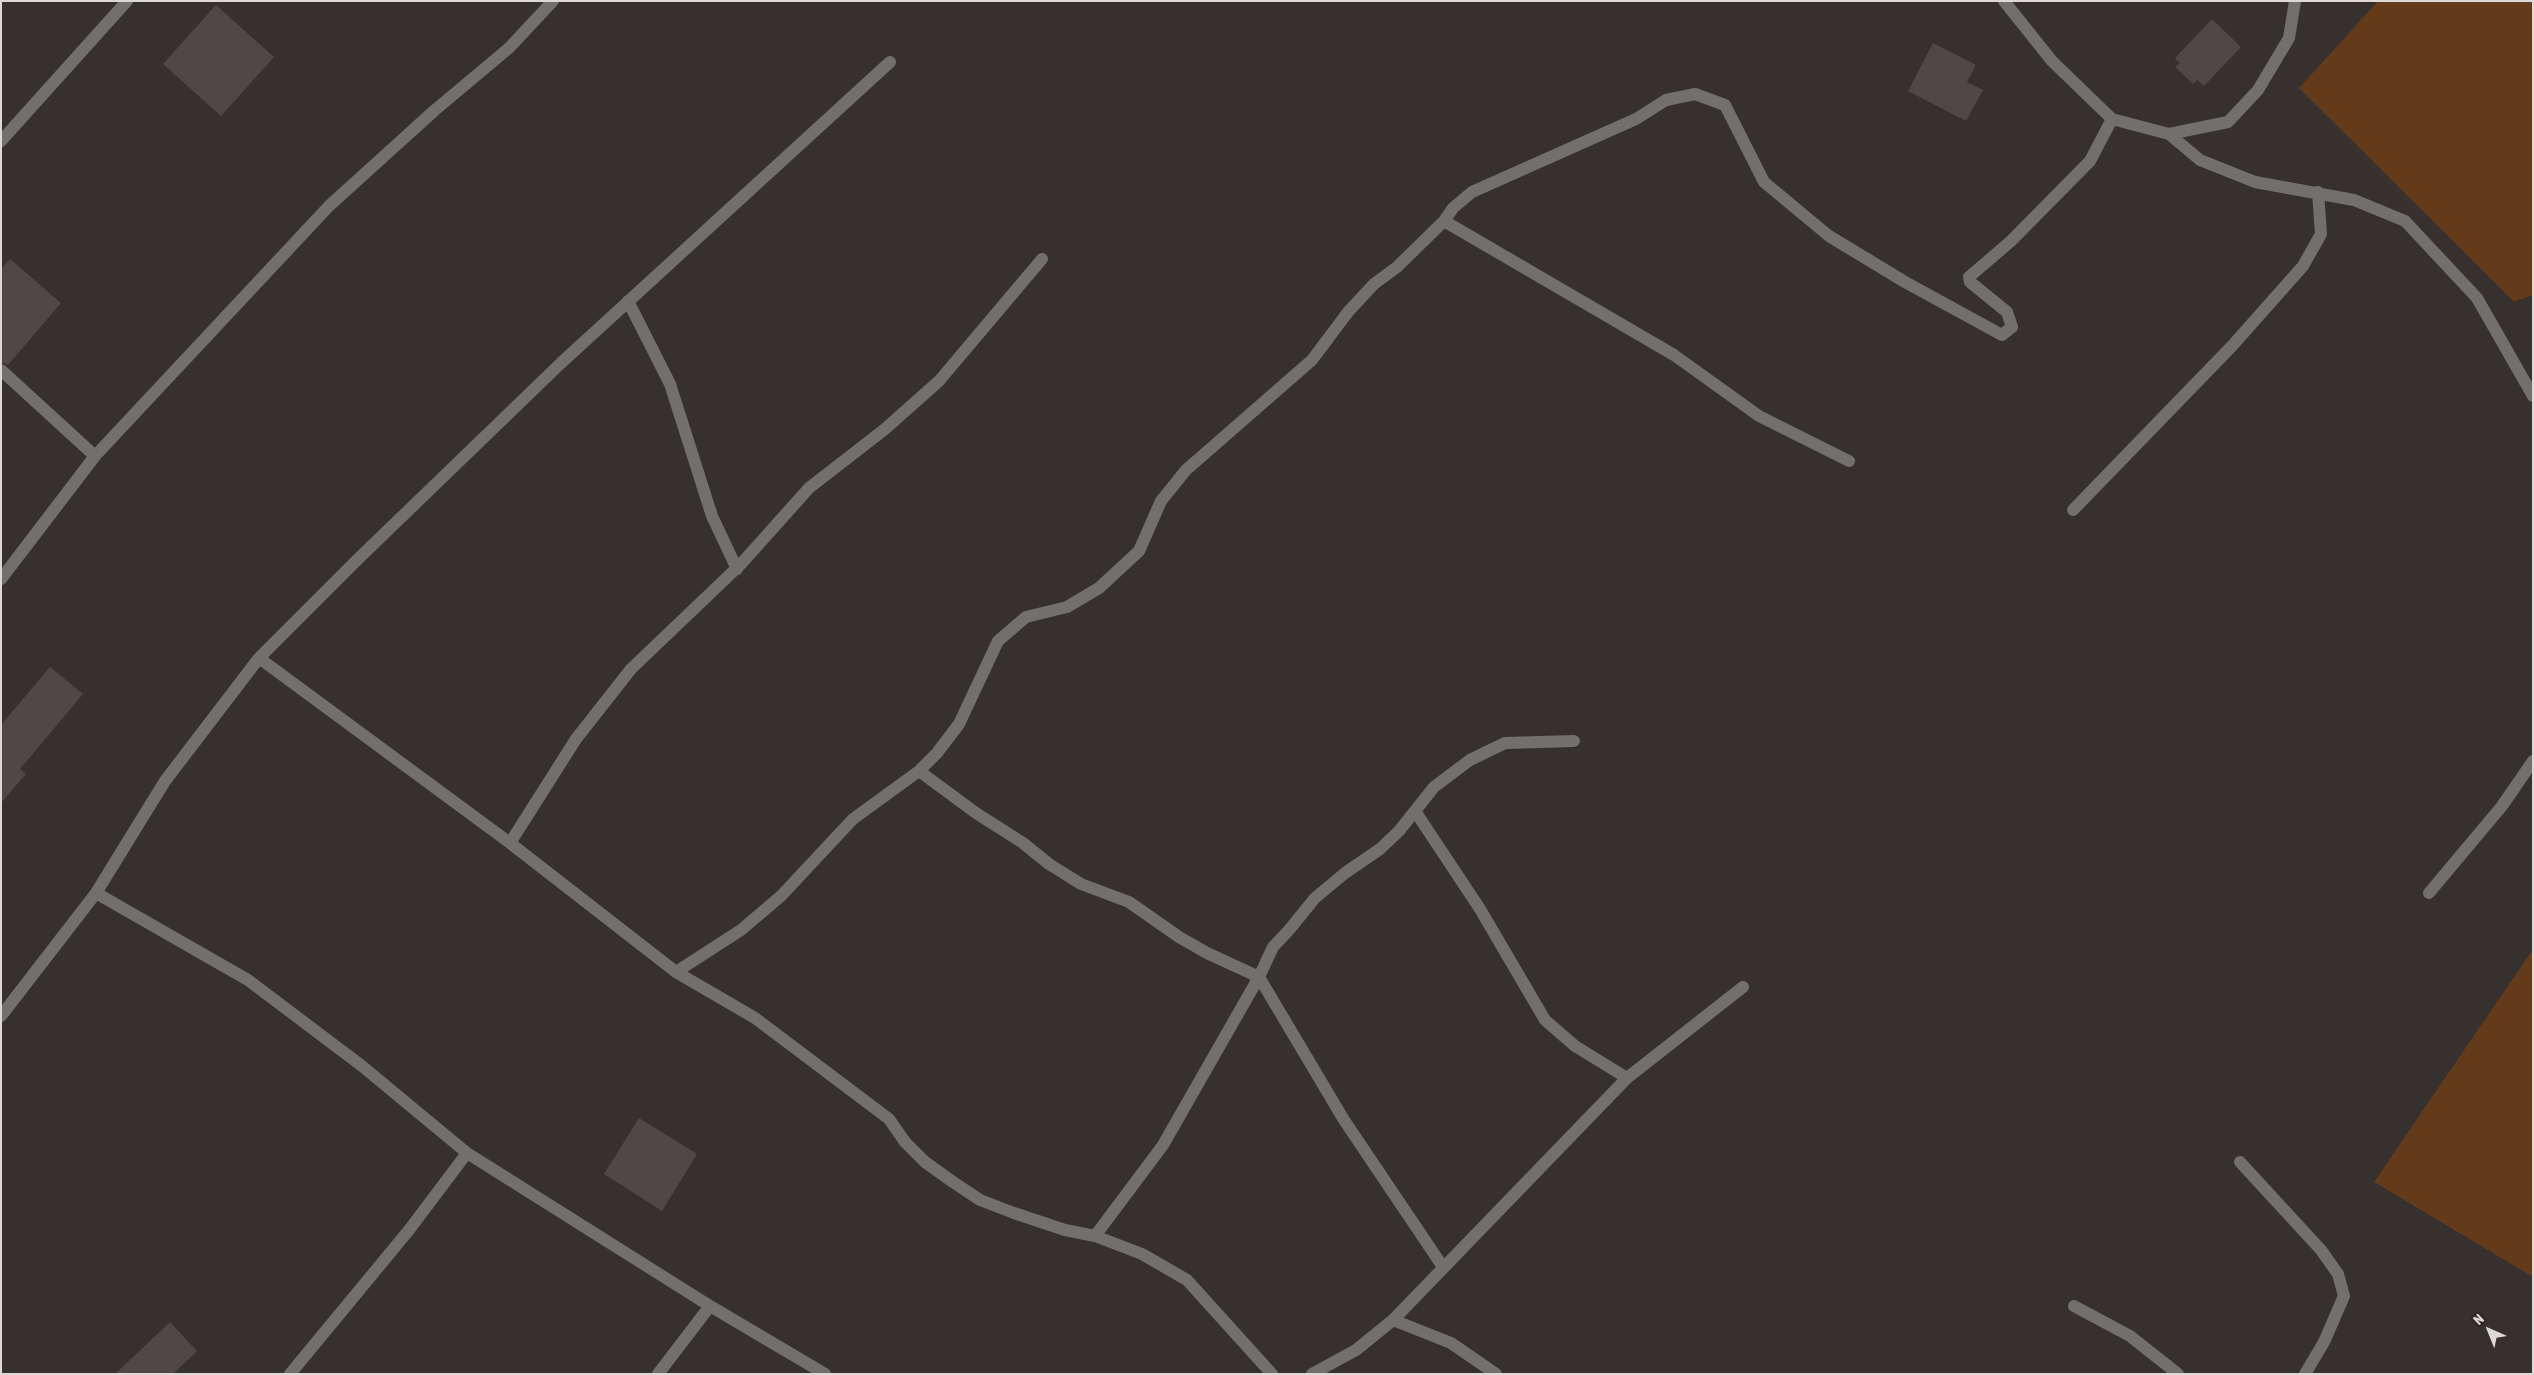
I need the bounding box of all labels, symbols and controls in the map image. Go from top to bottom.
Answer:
north arrow [2464,1305,2514,1355]
text: N [2470,1311,2487,1328]

